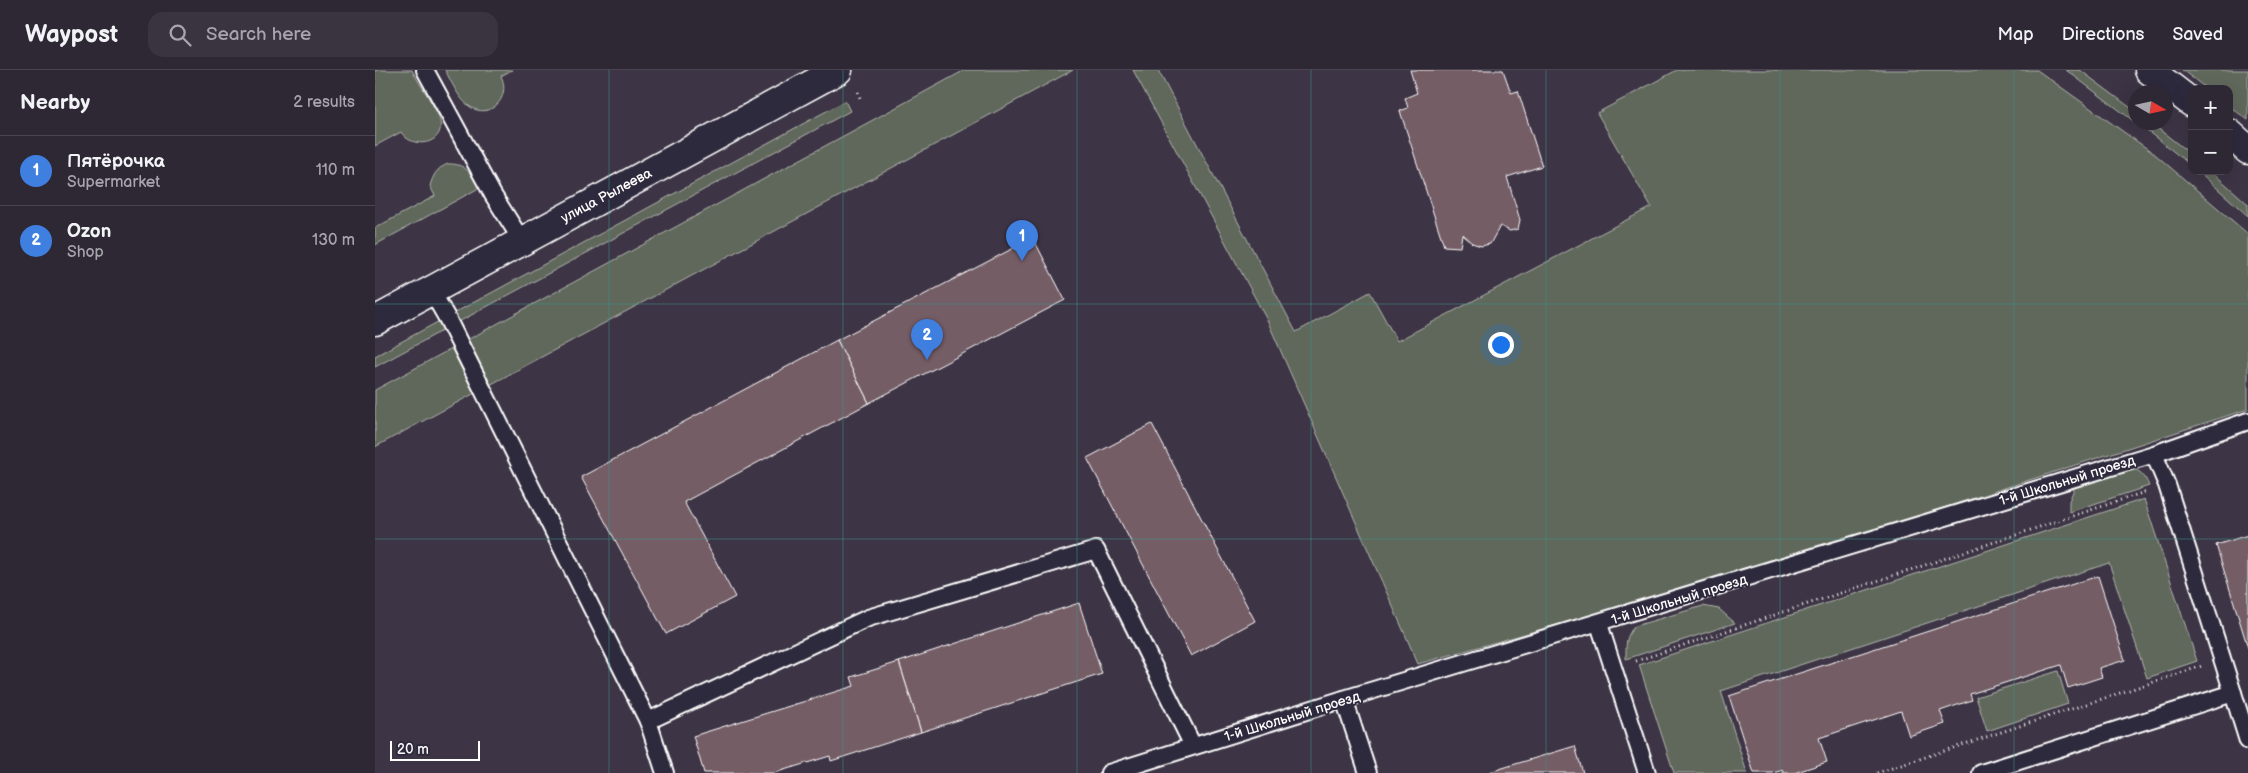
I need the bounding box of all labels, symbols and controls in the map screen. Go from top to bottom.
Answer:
search box [148,12,498,57]
text: Waypost [25,20,118,49]
icon: search [166,21,194,49]
text: Search here [206,23,311,46]
text: Map [1998,24,2034,45]
text: Directions [2062,24,2144,45]
text: Saved [2172,24,2223,45]
north arrow [2128,85,2173,130]
map controls [2188,85,2233,175]
button: + [2188,85,2233,130]
text: Nearby [20,90,90,115]
text: 2 results [293,93,355,112]
button: − [2188,130,2233,175]
text: Пятёрочка [67,150,165,173]
text: 1 [33,161,39,180]
text: 110 m [316,161,355,180]
street label: улица Рылеева [558,164,655,227]
text: Supermarket [67,173,160,192]
text: Ozon [67,220,111,243]
pin: 1 [1006,220,1038,261]
text: 2 [31,231,41,250]
text: 130 m [312,231,355,250]
text: Shop [67,243,104,262]
pin: 2 [911,319,943,360]
your location [1488,332,1514,358]
street label: 1-й Школьный проезд [1997,452,2138,509]
street label: 1-й Школьный проезд [1609,571,1750,628]
street label: 1-й Школьный проезд [1222,688,1363,745]
scale bar [390,738,480,761]
text: 20 m [397,741,429,758]

